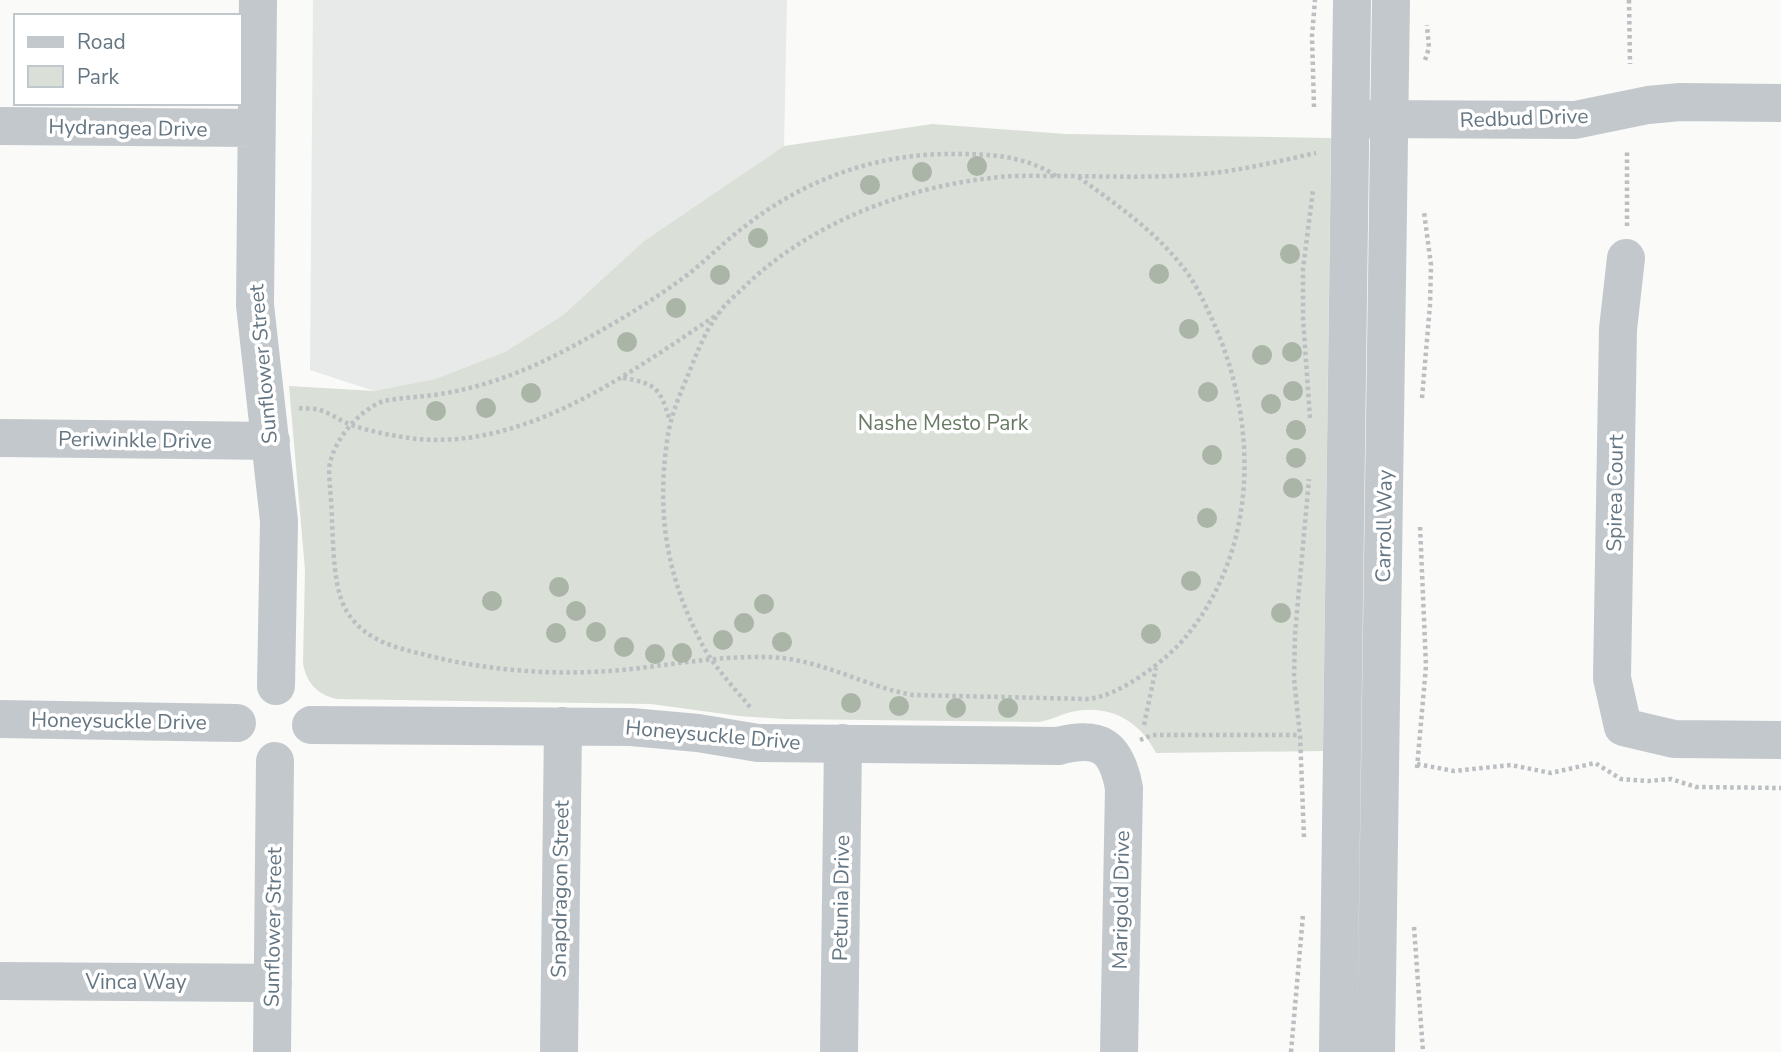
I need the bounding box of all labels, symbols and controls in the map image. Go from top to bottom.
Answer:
legend [14,14,242,105]
text: Road [77,28,126,56]
text: Park [77,63,119,91]
street label: Redbud Drive [1459,102,1589,134]
street label: Hydrangea Drive [48,113,208,143]
street label: Sunflower Street [242,282,284,445]
park label: Nashe Mesto Park [858,409,1029,437]
street label: Periwinkle Drive [58,425,212,455]
street label: Spirea Court [1600,433,1630,552]
street label: Carroll Way [1369,469,1399,583]
street label: Honeysuckle Drive [31,705,207,737]
street label: Honeysuckle Drive [624,713,802,757]
street label: Snapdragon Street [544,799,576,978]
street label: Marigold Drive [1106,830,1136,970]
street label: Petunia Drive [826,835,856,961]
street label: Sunflower Street [258,846,288,1007]
street label: Vinca Way [84,968,187,996]

